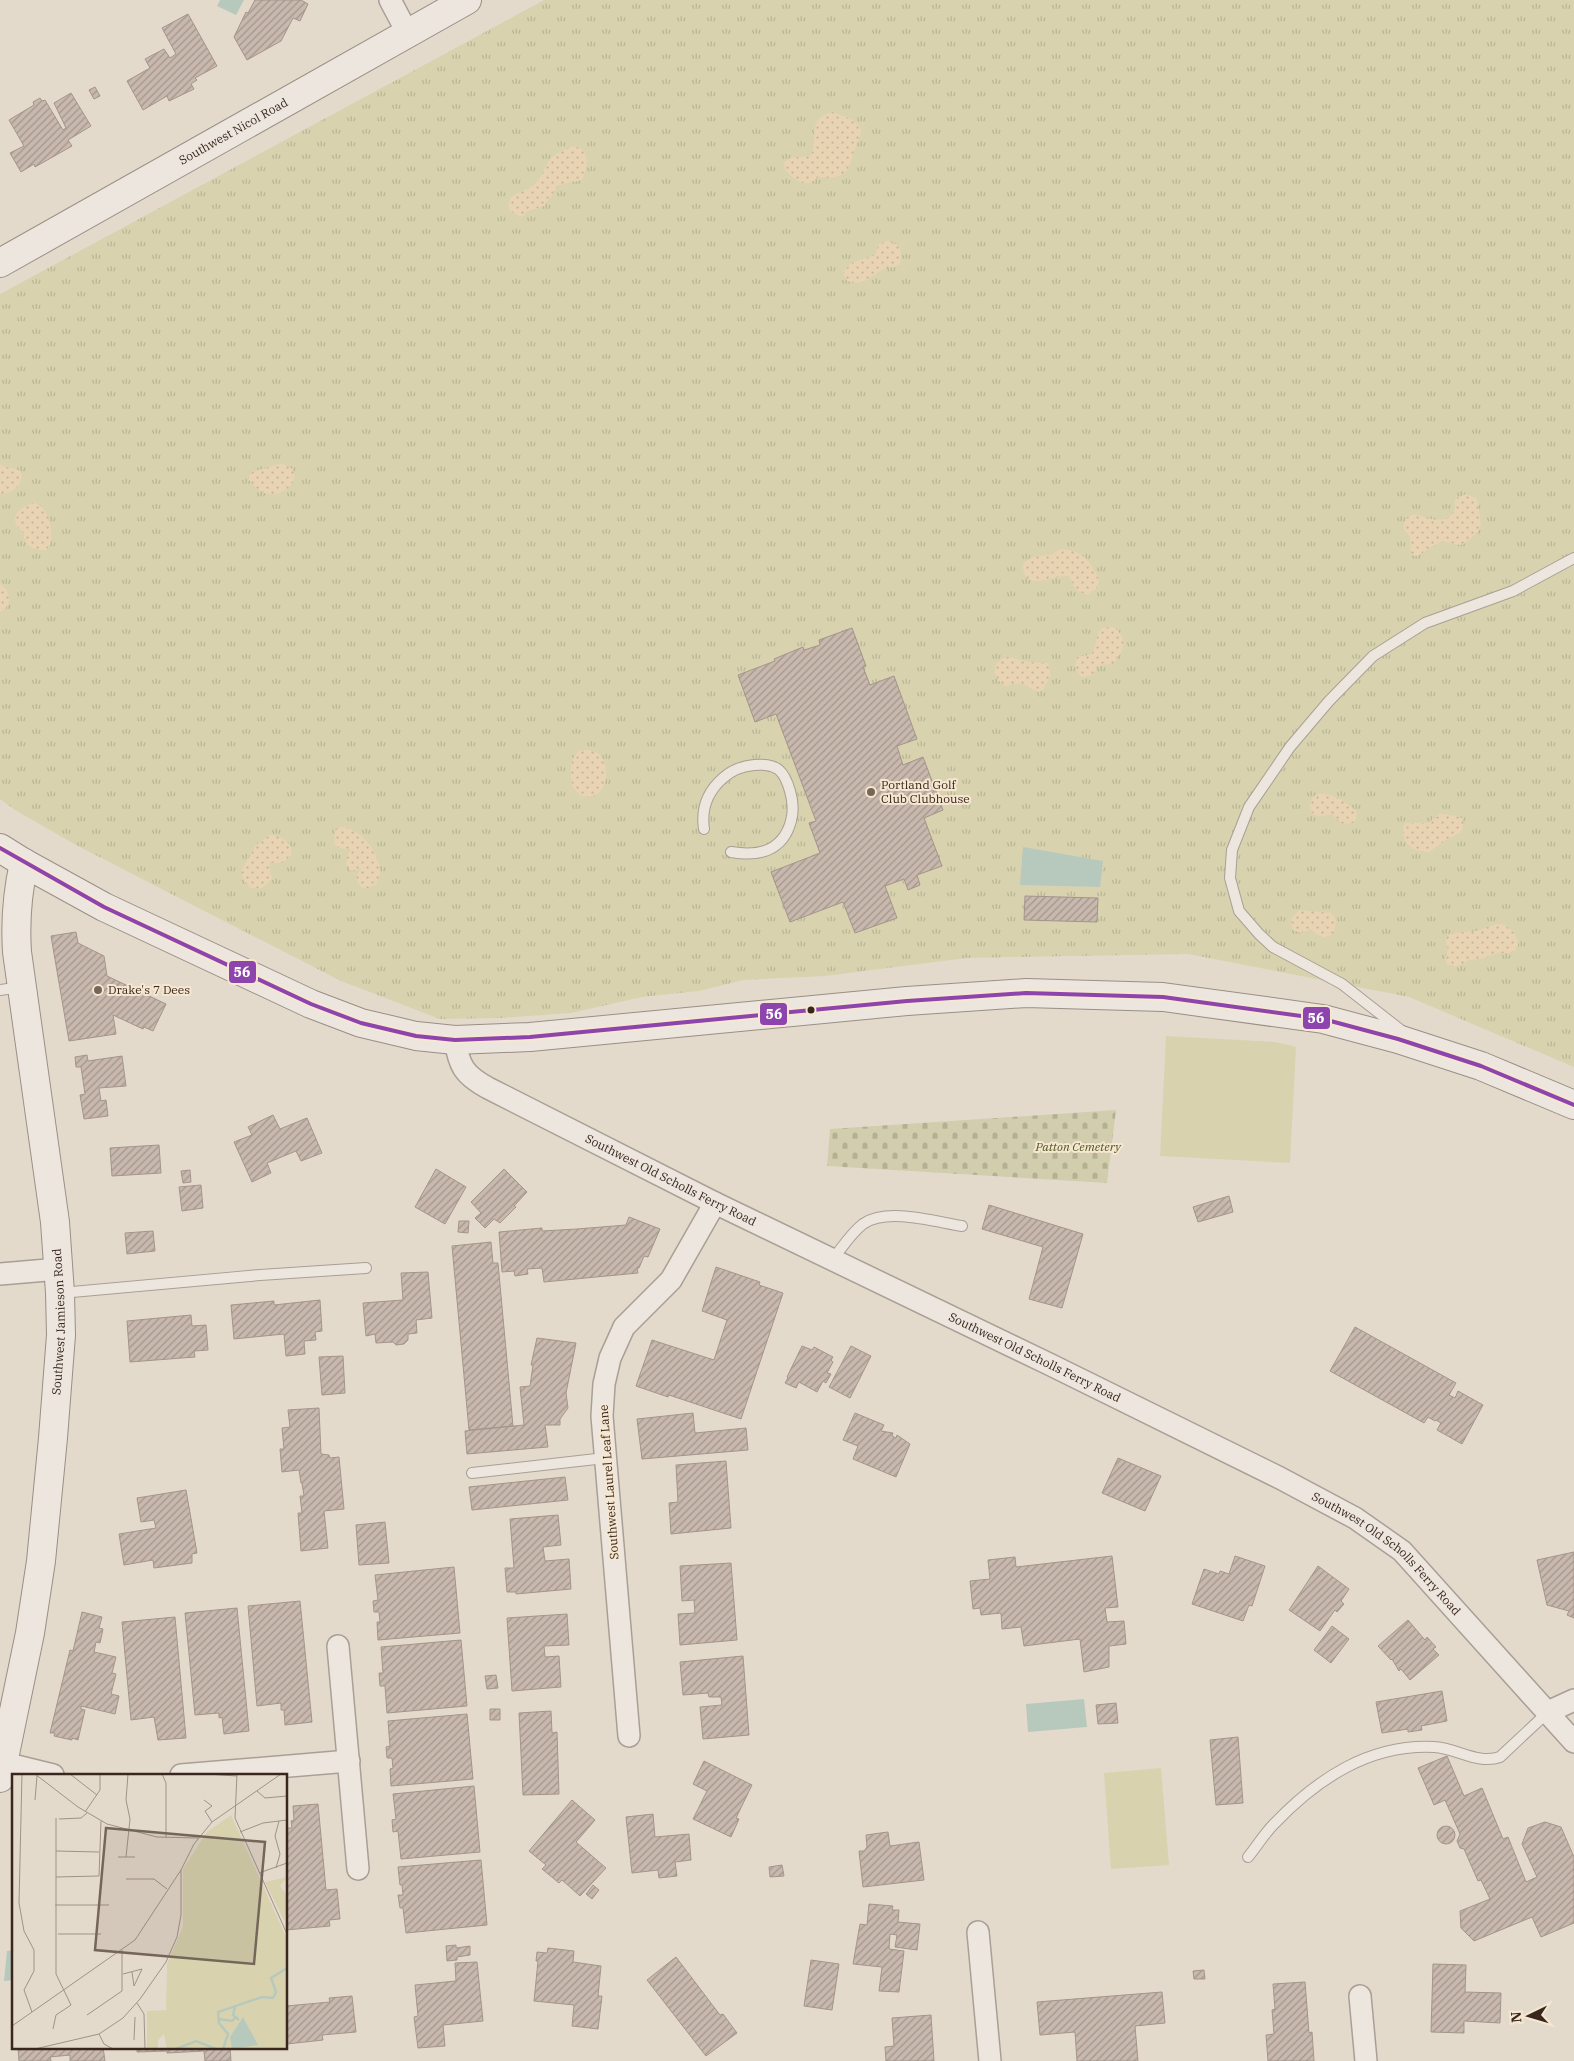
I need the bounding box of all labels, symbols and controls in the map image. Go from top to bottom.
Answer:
street label: Southwest Nicol Road [176,94,290,168]
place label: Portland Golf Club Clubhouse [881,777,970,806]
marker: Portland Golf Club Clubhouse [865,786,877,798]
line badge: 56 [228,960,257,984]
text: 56 [234,963,250,981]
place label: Drake's 7 Dees [108,982,190,997]
marker: Drake's 7 Dees [92,984,104,996]
line badge: 56 [759,1002,788,1026]
text: 56 [766,1005,782,1023]
unlabelled marker [806,1005,816,1015]
line badge: 56 [1302,1006,1331,1030]
text: 56 [1308,1009,1324,1027]
street label: Southwest Old Scholls Ferry Road [583,1130,759,1229]
park label: Patton Cemetery [1034,1139,1122,1154]
street label: Southwest Jamieson Road [48,1248,68,1396]
street label: Southwest Old Scholls Ferry Road [946,1309,1123,1405]
street label: Southwest Laurel Leaf Lane [596,1404,621,1560]
street label: Southwest Old Scholls Ferry Road [1309,1488,1464,1618]
inset map [12,1774,288,2048]
north arrow [1504,1991,1554,2041]
text: N [1507,2011,1525,2023]

